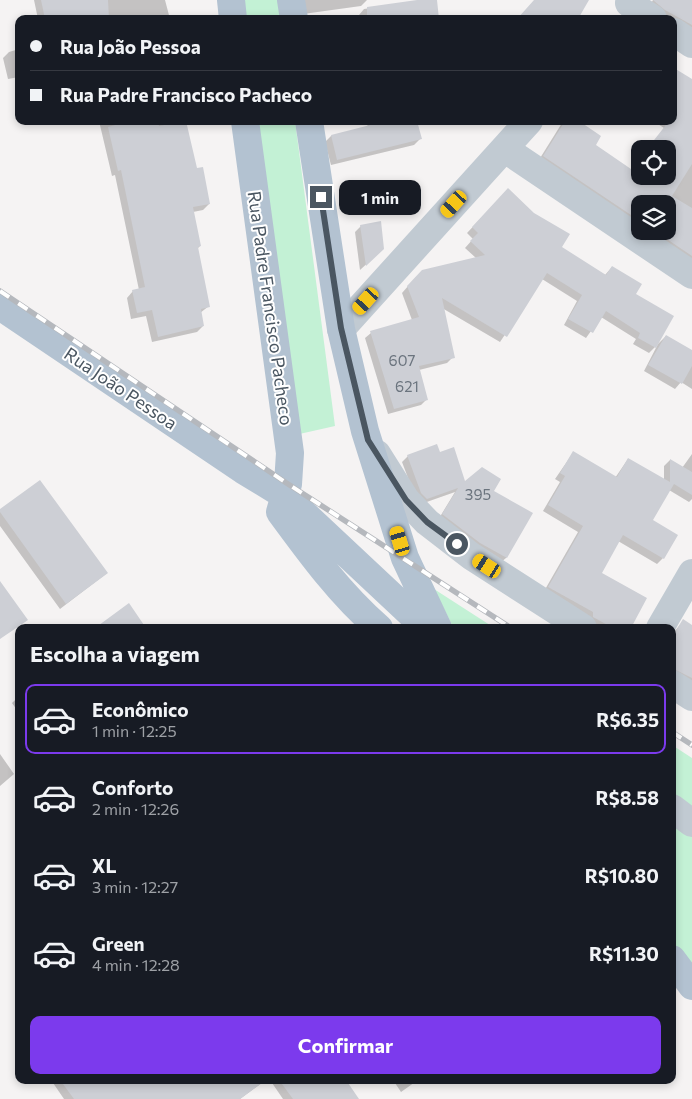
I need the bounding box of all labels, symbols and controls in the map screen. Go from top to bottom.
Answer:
text: Rua João Pessoa [60,35,201,58]
text: Rua Padre Francisco Pacheco [60,83,312,106]
map controls [631,140,676,240]
button: locate [631,140,676,185]
callout: 1 min [338,180,421,214]
route end [310,186,332,208]
text: 1 min [361,188,399,207]
car [438,188,469,220]
street label: Rua Padre Francisco Pacheco [244,189,298,427]
button: layers [631,195,676,240]
car [350,285,381,317]
street label: Rua João Pessoa [60,342,182,434]
house number: 607 [389,351,415,369]
house number: 621 [395,377,419,395]
house number: 395 [465,485,491,503]
car [388,524,411,558]
route start [446,533,468,555]
car [470,552,503,580]
text: Escolha a viagem [30,640,200,667]
icon: car [32,697,77,742]
text: Econômico [92,698,189,721]
text: R$6.35 [596,708,659,731]
text: 1 min · 12:25 [92,721,177,740]
icon: car [32,775,77,820]
text: Conforto [92,776,173,799]
text: R$8.58 [596,786,659,809]
text: 2 min · 12:26 [92,799,179,818]
icon: car [32,853,77,898]
text: XL [92,854,117,877]
text: R$10.80 [585,864,659,887]
text: 3 min · 12:27 [92,877,178,896]
icon: car [32,931,77,976]
text: Green [92,932,144,955]
text: R$11.30 [589,942,659,965]
text: 4 min · 12:28 [92,955,180,974]
button: Confirmar [30,1016,661,1074]

